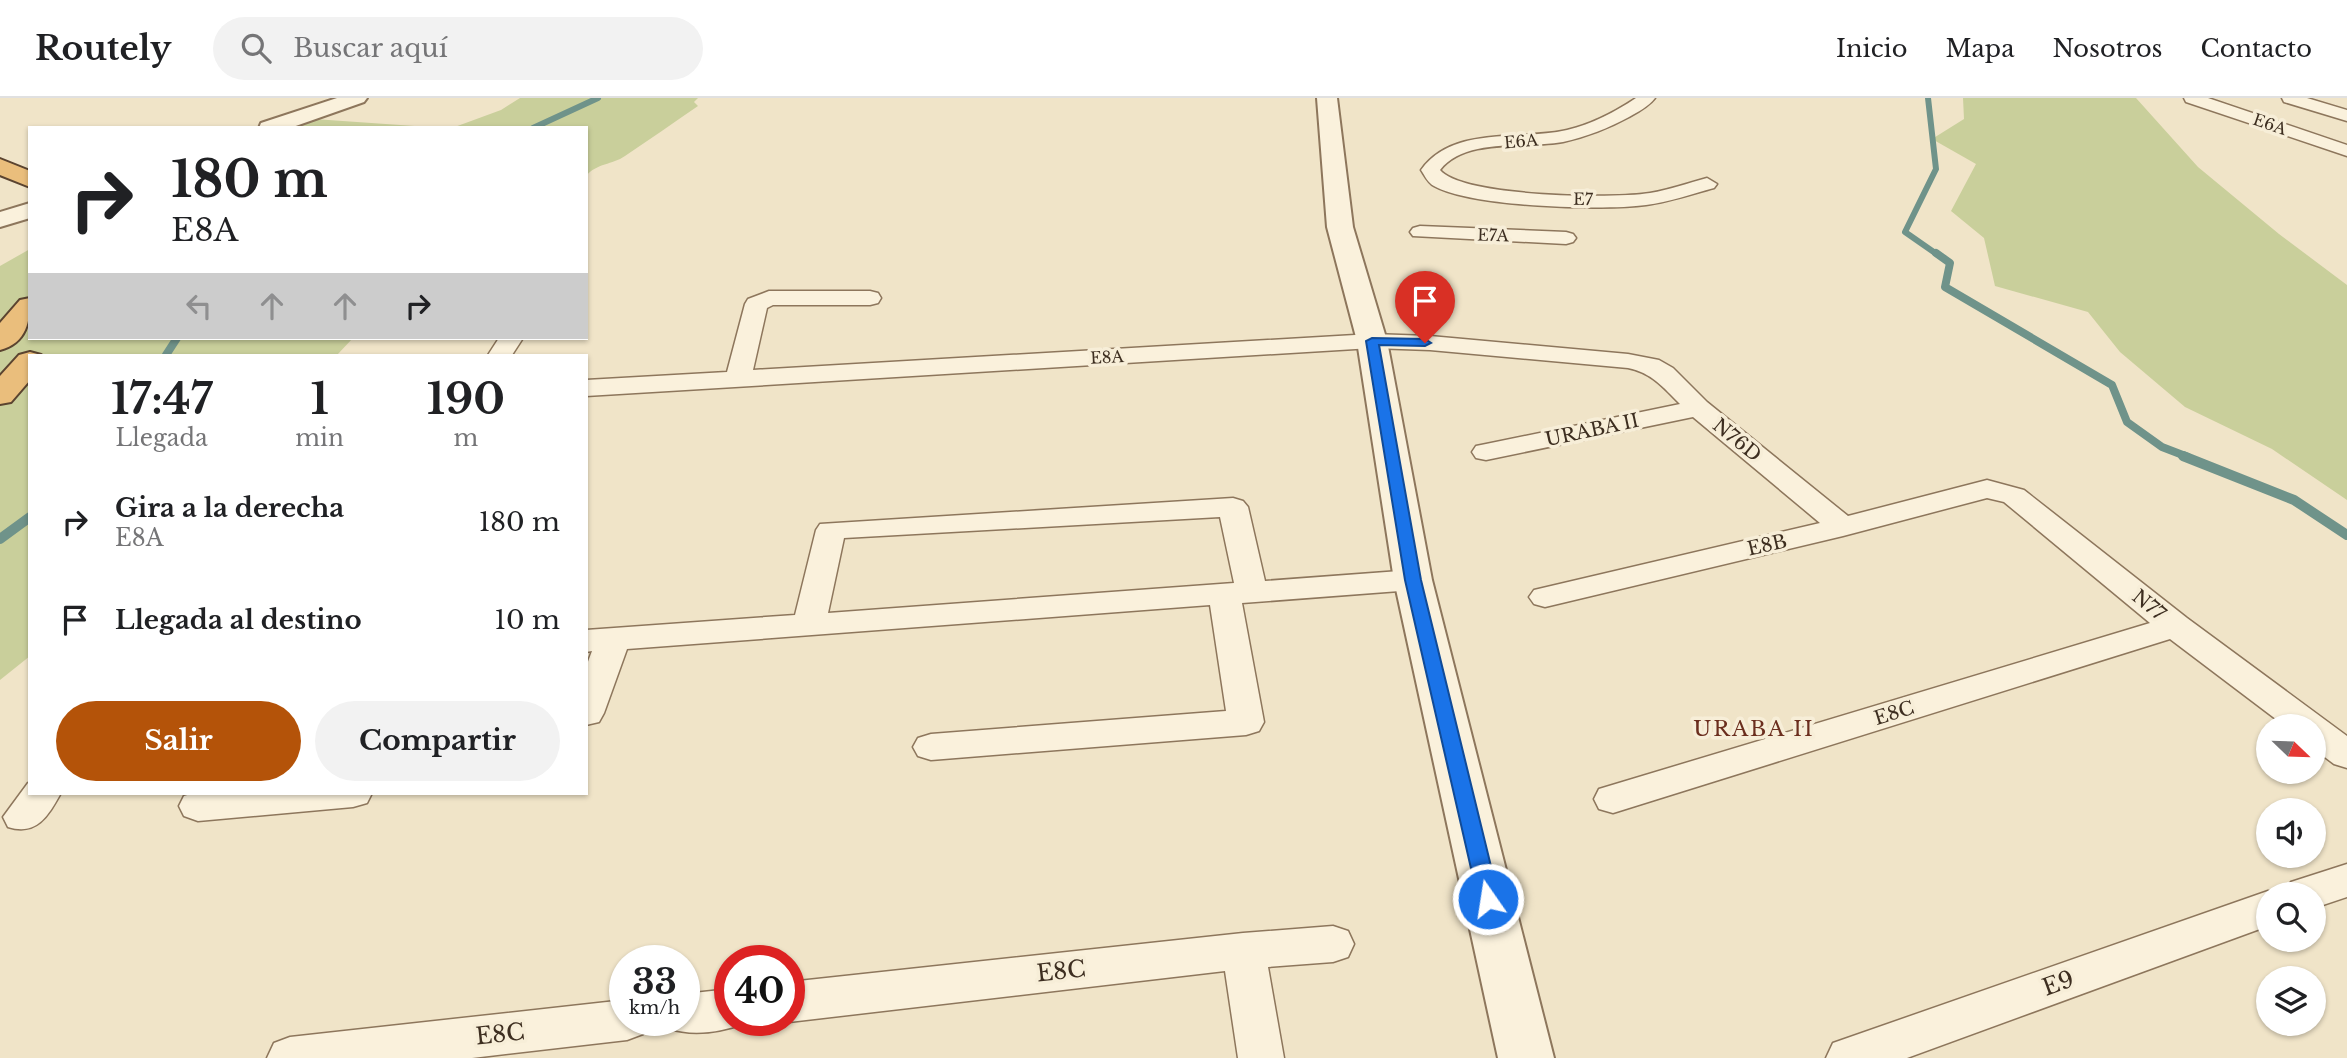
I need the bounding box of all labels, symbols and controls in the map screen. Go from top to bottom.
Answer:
search box [213,17,703,80]
text: Routely [35,28,171,69]
icon: search [237,29,275,67]
text: Buscar aquí [293,32,448,64]
text: Inicio [1836,34,1907,63]
text: Mapa [1945,34,2014,63]
text: Nosotros [2052,34,2163,63]
text: Contacto [2201,34,2312,63]
street label: E6A [2251,109,2290,139]
street label: E6A [1503,129,1540,152]
text: 180 m [171,149,328,210]
icon: right [56,154,147,245]
street label: E7 [1573,189,1594,209]
text: E8A [171,210,238,250]
street label: E7A [1477,224,1510,246]
pin [1395,271,1455,343]
icon: arrive [1406,282,1444,320]
icon: left [180,287,218,325]
icon: ahead [253,287,291,325]
icon: ahead [326,287,364,325]
icon: right [399,287,437,325]
street label: E8A [1090,346,1125,368]
text: 17:47 [111,373,212,425]
text: 1 [310,373,329,425]
text: 190 [427,373,505,425]
street label: URABA II [1543,409,1641,451]
street label: N76D [1708,414,1766,466]
text: Llegada [116,424,208,452]
text: min [295,424,344,452]
text: m [454,424,478,452]
text: Gira a la derecha [115,492,344,524]
icon: right [56,503,94,541]
text: 180 m [479,506,560,538]
text: E8A [115,524,163,552]
street label: E8B [1745,529,1789,561]
street label: N77 [2128,585,2171,626]
icon: arrive [56,601,94,639]
text: Llegada al destino [115,604,362,636]
text: 10 m [494,604,560,636]
street label: E8C [1871,696,1917,730]
button: Salir [56,701,301,781]
button: Compartir [315,701,560,781]
north arrow [2256,714,2326,784]
map controls [2256,714,2326,1036]
district label: URABA II [1693,716,1815,742]
button: sound [2256,798,2326,868]
position arrow [1451,862,1525,936]
button: search [2256,882,2326,952]
speed limit sign: 40 [714,945,805,1036]
street label: E8C [1035,955,1087,987]
text: 33 [632,960,677,1003]
street label: E9 [2038,964,2078,1002]
button: layers [2256,966,2326,1036]
text: km/h [629,997,680,1019]
street label: E8C [474,1018,526,1050]

